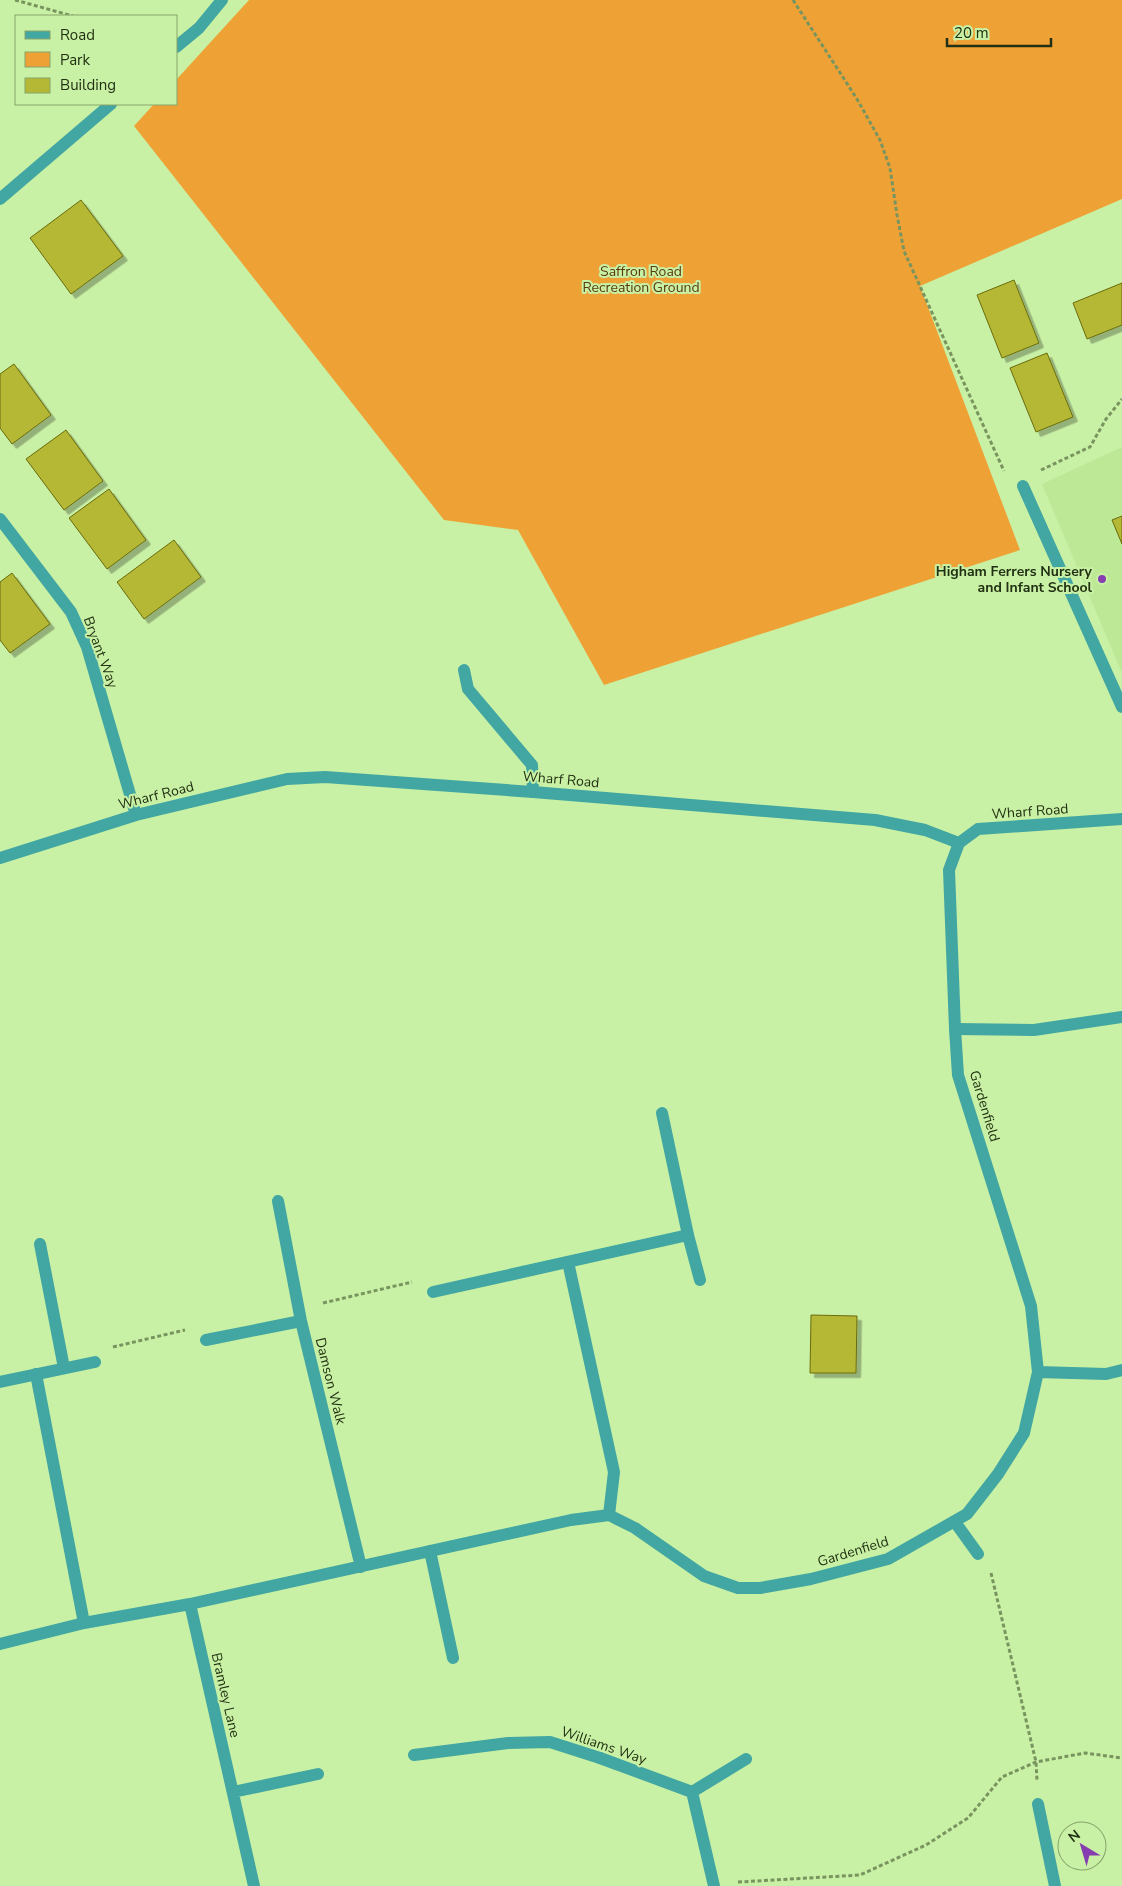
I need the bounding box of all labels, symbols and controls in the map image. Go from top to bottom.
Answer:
legend [15,15,178,105]
scale bar [947,15,1051,47]
text: 20 m [954,23,989,43]
text: Road [60,25,95,45]
text: Park [60,50,90,70]
text: Building [60,75,116,95]
park label: Saffron Road Recreation Ground [582,262,700,297]
place label: Higham Ferrers Nursery and Infant School [936,562,1093,597]
marker: Higham Ferrers Nursery and Infant School [1096,573,1108,585]
street label: Bryant Way [79,614,123,691]
street label: Wharf Road [522,767,600,792]
street label: Wharf Road [116,777,196,814]
street label: Wharf Road [991,799,1069,824]
street label: Gardenfield [965,1068,1004,1144]
street label: Damson Walk [311,1336,351,1428]
street label: Gardenfield [815,1532,891,1571]
street label: Bramley Lane [207,1651,244,1739]
street label: Williams Way [559,1722,650,1769]
north arrow [1057,1821,1107,1871]
text: N [1064,1825,1084,1847]

